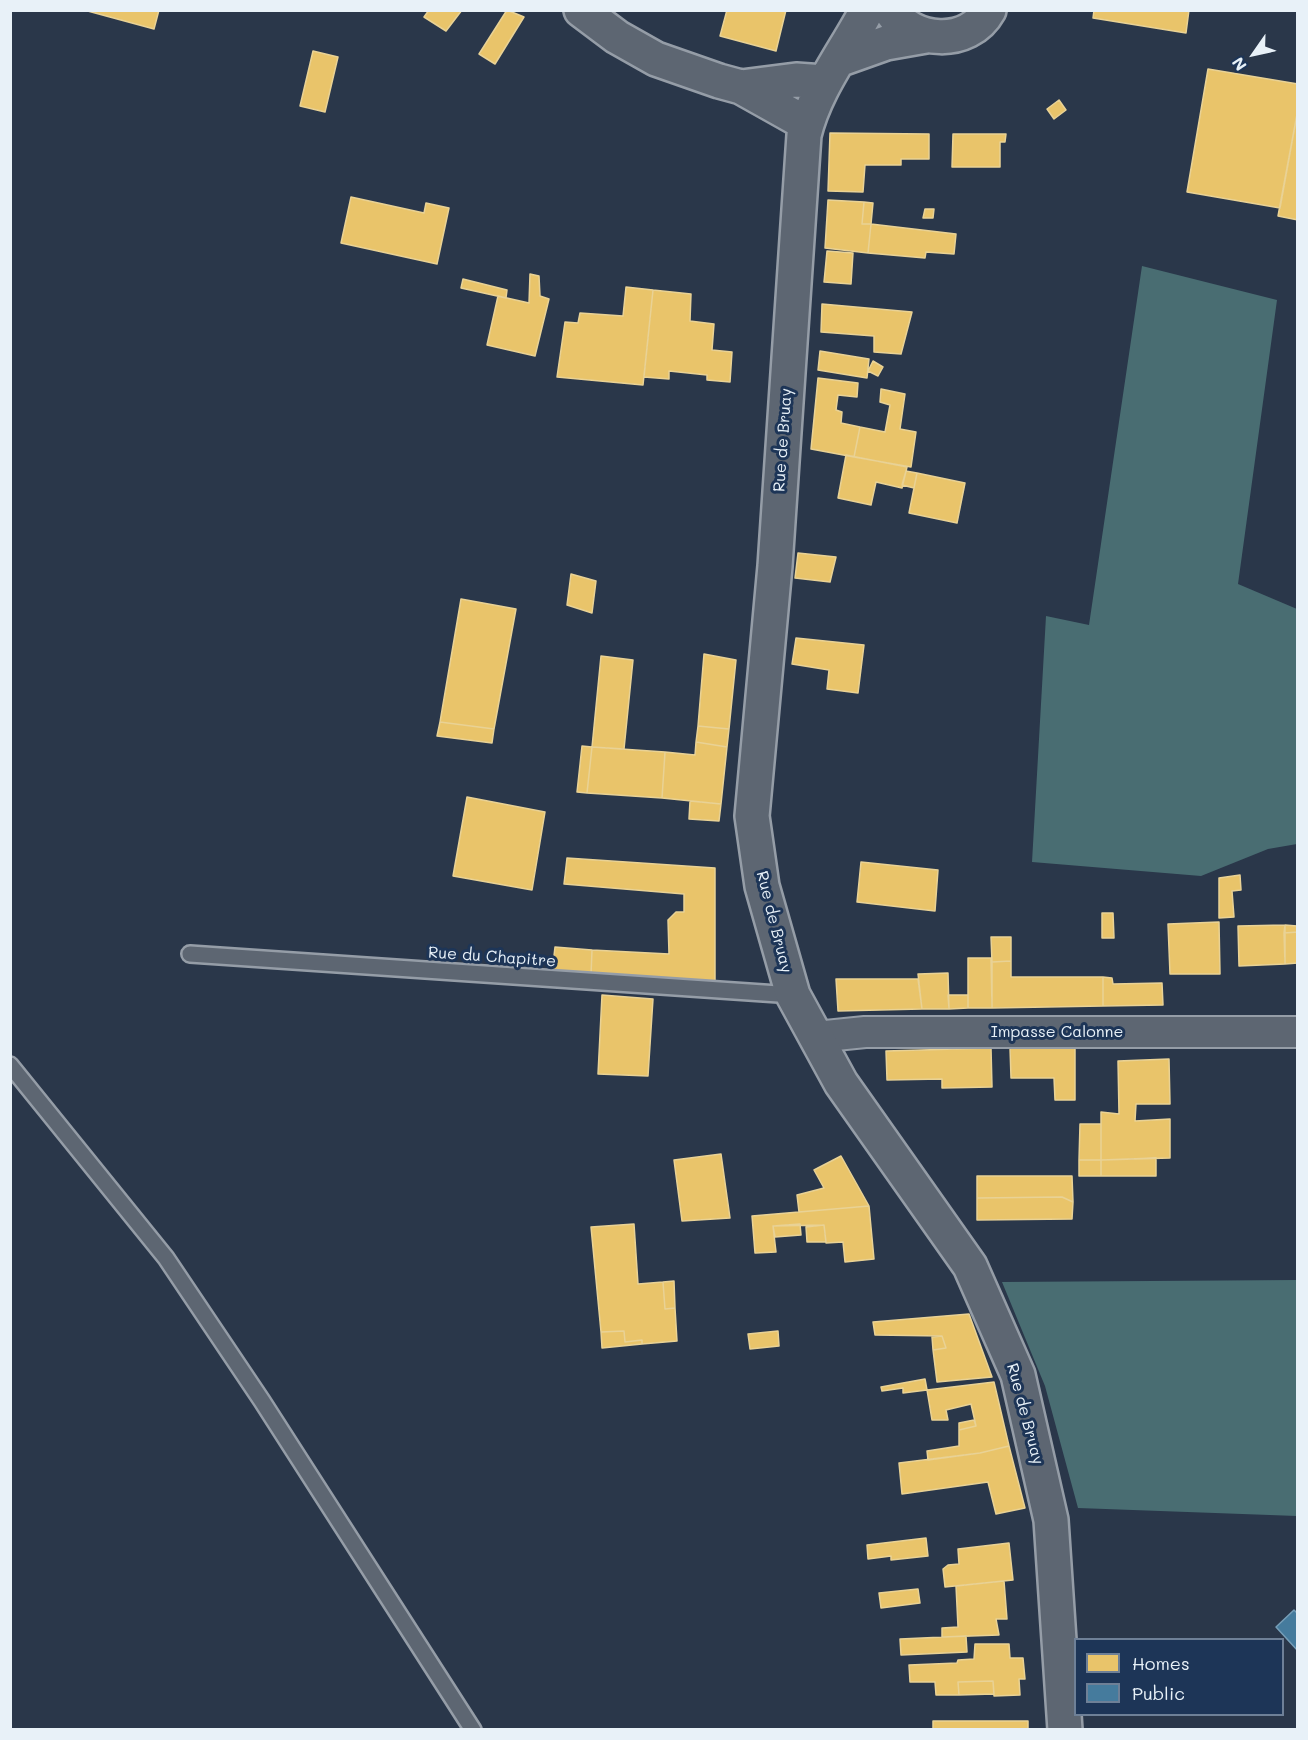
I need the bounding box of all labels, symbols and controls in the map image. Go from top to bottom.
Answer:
north arrow [1224,24,1284,84]
text: N [1227,53,1251,75]
street label: Rue de Bruay [770,387,796,493]
street label: Rue de Bruay [752,869,796,975]
street label: Rue du Chapitre [427,943,557,971]
street label: Impasse Calonne [991,1022,1123,1042]
street label: Rue de Bruay [1002,1361,1048,1467]
legend [1074,1638,1284,1716]
text: Homes [1132,1651,1190,1675]
text: Public [1132,1681,1185,1705]

